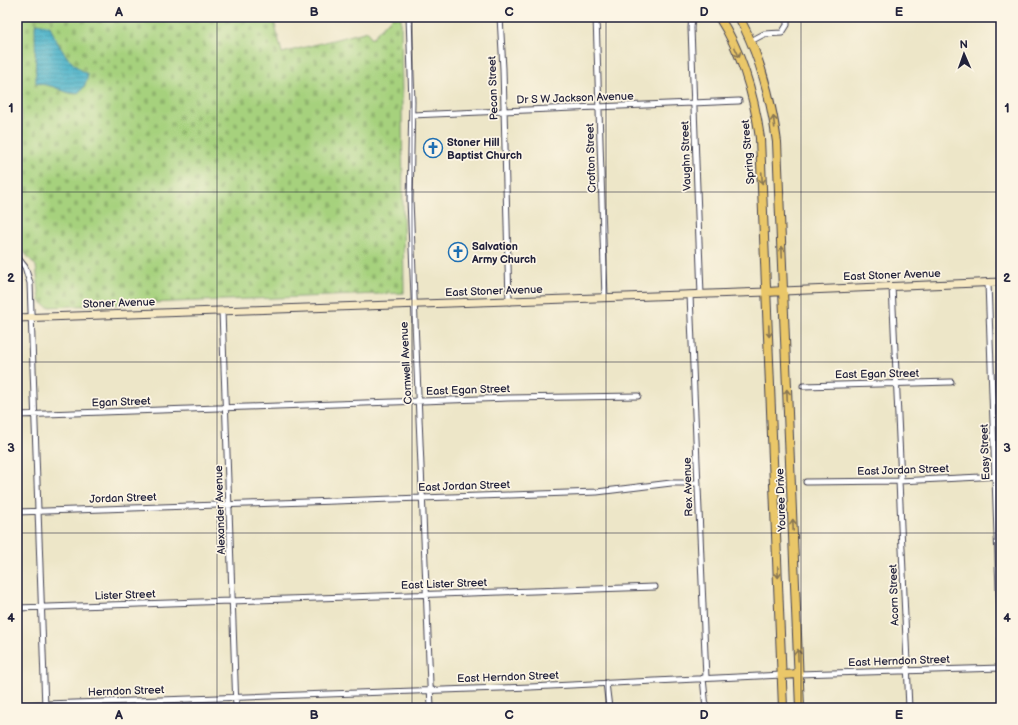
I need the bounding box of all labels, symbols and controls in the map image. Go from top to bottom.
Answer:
text: A [114,4,123,20]
text: B [309,4,319,20]
text: C [504,4,514,20]
text: D [699,4,709,20]
text: E [895,4,904,20]
north arrow [944,34,984,74]
text: N [959,38,968,51]
one-way arrow [734,45,741,57]
street label: Pecan Street [485,55,501,120]
street label: Dr S W Jackson Avenue [516,89,634,107]
text: 1 [8,100,14,116]
text: 1 [1004,100,1010,116]
one-way arrow [770,116,778,129]
street label: Spring Street [739,118,757,185]
street label: Vaughn Street [678,120,694,191]
street label: Crofton Street [583,122,599,193]
place label: Stoner Hill Baptist Church [447,136,522,162]
church icon: Stoner Hill Baptist Church [422,137,444,159]
one-way arrow [758,171,766,184]
place label: Salvation Army Church [471,240,536,266]
church icon: Salvation Army Church [447,241,469,263]
one-way arrow [778,246,786,259]
street label: East Stoner Avenue [843,267,941,283]
text: 2 [7,270,15,286]
text: 2 [1003,270,1011,286]
street label: East Stoner Avenue [445,283,543,299]
street label: Stoner Avenue [83,295,156,311]
street label: Cornwell Avenue [397,321,415,405]
one-way arrow [765,324,773,337]
street label: East Egan Street [835,367,920,381]
street label: East Egan Street [426,382,511,398]
one-way arrow [784,389,791,402]
street label: Egan Street [91,394,151,410]
street label: Easy Street [978,423,992,480]
text: 3 [7,440,15,456]
text: 3 [1003,440,1011,456]
street label: Rex Avenue [680,457,696,517]
street label: East Jordan Street [857,462,950,478]
street label: Alexander Avenue [212,465,228,555]
street label: Youree Drive [773,468,789,533]
street label: East Jordan Street [418,478,511,494]
street label: Jordan Street [89,490,157,506]
one-way arrow [789,519,796,532]
street label: Acorn Street [886,563,902,626]
one-way arrow [774,566,782,579]
street label: East Lister Street [401,576,488,592]
street label: Lister Street [94,587,156,603]
text: 4 [7,610,15,626]
text: 4 [1003,610,1011,626]
one-way arrow [794,649,801,662]
street label: East Herndon Street [848,653,951,669]
street label: East Herndon Street [457,669,560,685]
street label: Herndon Street [88,683,165,699]
text: A [114,707,123,723]
text: B [309,707,319,723]
text: C [504,707,514,723]
text: D [699,707,709,723]
text: E [895,707,904,723]

